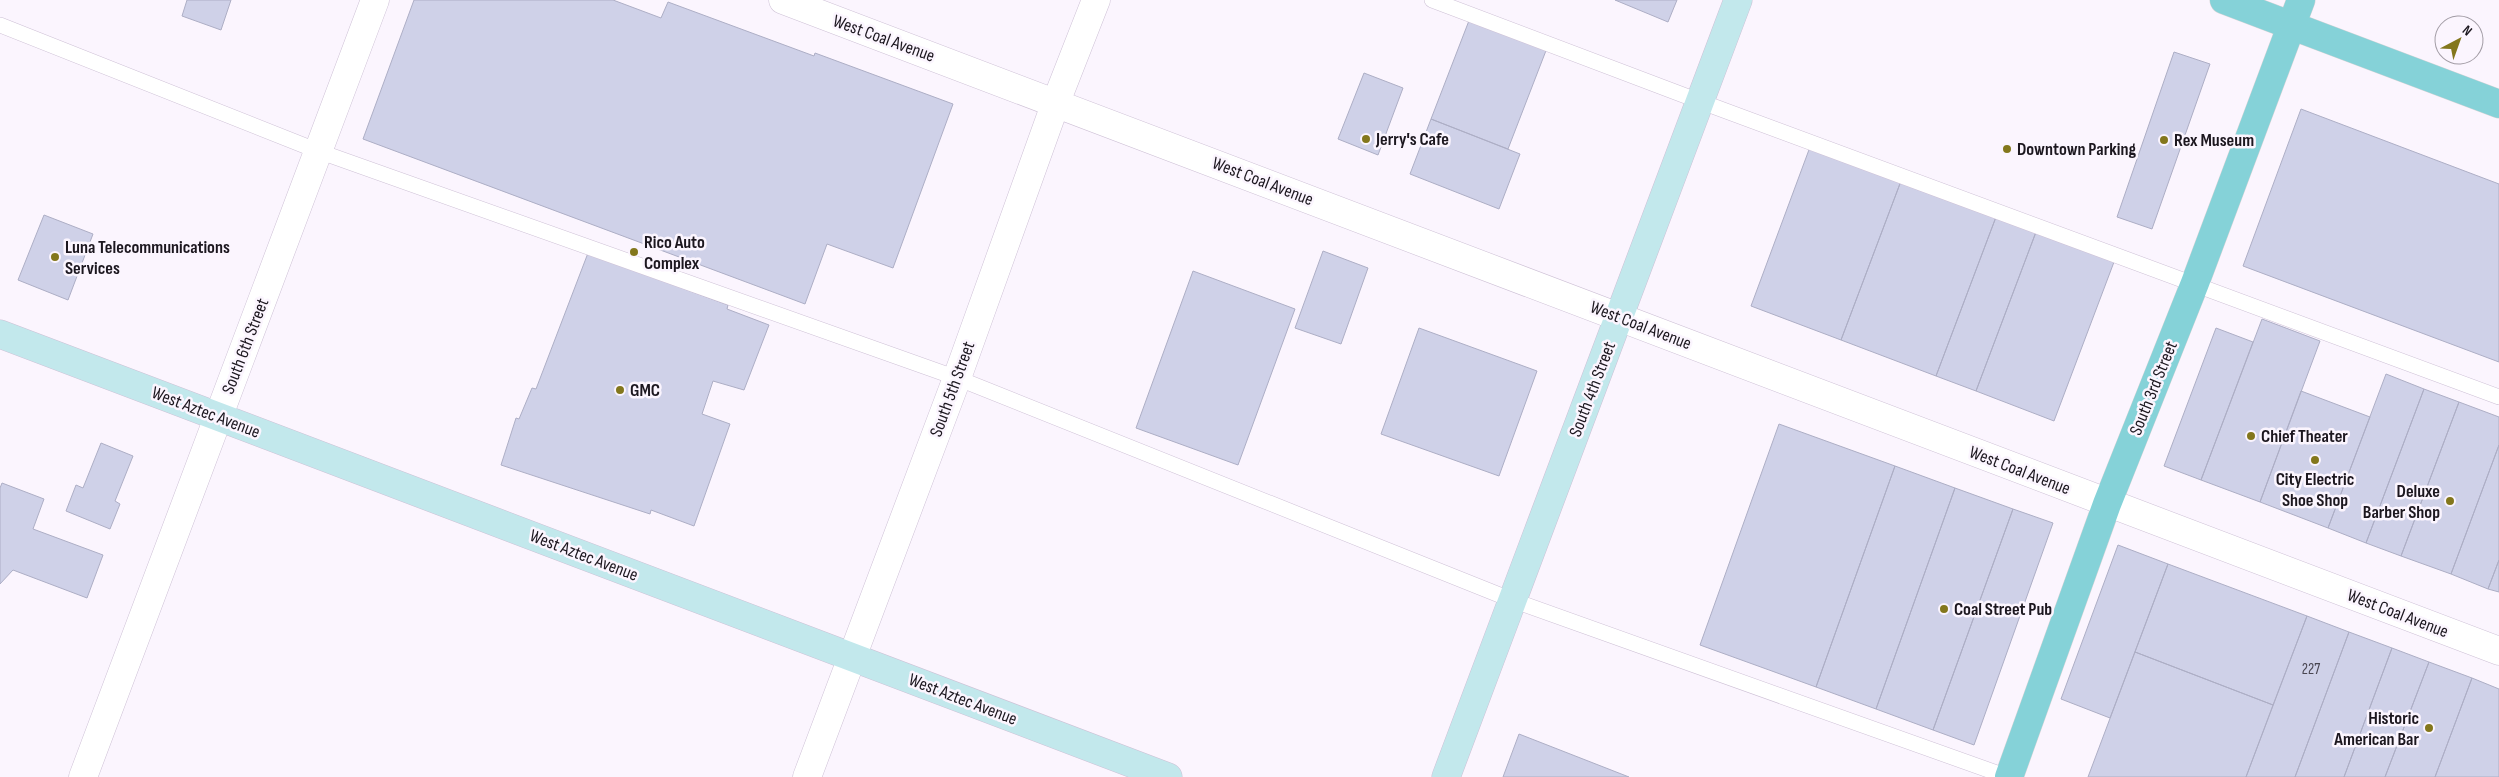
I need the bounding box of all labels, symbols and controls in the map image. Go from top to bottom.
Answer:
street label: West Coal Avenue [830,10,938,67]
north arrow [2434,15,2484,65]
text: N [2459,22,2476,39]
place label: Jerry's Cafe [1375,129,1449,150]
place label: Rex Museum [2174,130,2254,151]
marker: Jerry's Cafe [1360,133,1372,145]
marker: Rex Museum [2158,134,2170,146]
place label: Downtown Parking [2017,139,2136,160]
marker: Downtown Parking [2001,143,2013,155]
street label: West Coal Avenue [1209,153,1316,210]
place label: Rico Auto Complex [644,232,705,274]
place label: Luna Telecommunications Services [65,237,230,279]
marker: Rico Auto Complex [628,246,640,258]
marker: Luna Telecommunications Services [49,251,61,263]
street label: South 6th Street [218,295,273,397]
street label: West Coal Avenue [1587,297,1694,354]
street label: South 5th Street [925,338,980,440]
street label: South 4th Street [1565,338,1620,440]
street label: South 3rd Street [2125,338,2182,438]
place label: GMC [630,380,660,401]
street label: West Aztec Avenue [149,382,263,443]
marker: GMC [614,384,626,396]
place label: Chief Theater [2261,426,2348,447]
marker: Chief Theater [2245,430,2257,442]
street label: West Coal Avenue [1966,442,2073,499]
marker: City Electric Shoe Shop [2309,454,2321,466]
place label: City Electric Shoe Shop [2276,469,2354,511]
place label: Deluxe Barber Shop [2363,481,2440,523]
marker: Deluxe Barber Shop [2444,495,2456,507]
street label: West Aztec Avenue [527,525,641,586]
street label: West Coal Avenue [2344,585,2451,642]
place label: Coal Street Pub [1954,599,2052,620]
marker: Coal Street Pub [1938,603,1950,615]
house number: 227 [2302,660,2320,679]
street label: West Aztec Avenue [906,669,1020,730]
place label: Historic American Bar [2333,708,2419,750]
marker: Historic American Bar [2423,722,2435,734]

